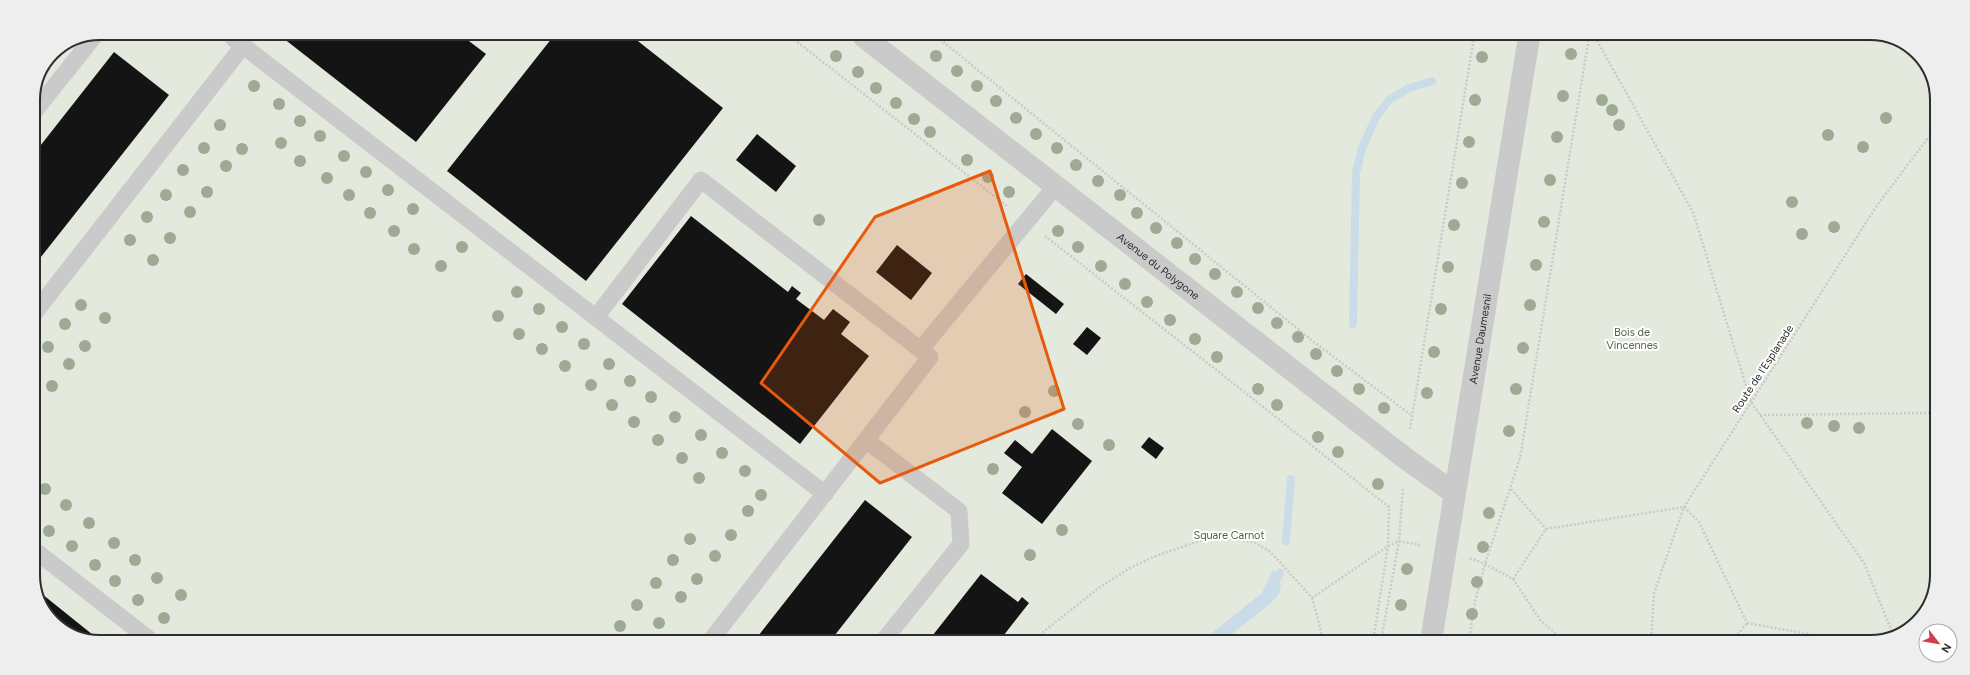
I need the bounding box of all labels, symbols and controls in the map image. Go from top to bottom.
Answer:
street label: Avenue du Polygone [1115,230,1202,302]
street label: Avenue Daumesnil [1466,293,1494,385]
street label: Route de l'Esplanade [1730,323,1796,415]
park label: Bois de Vincennes [1606,326,1658,352]
park label: Square Carnot [1193,529,1265,542]
north arrow [1918,623,1958,663]
text: N [1938,641,1954,655]

